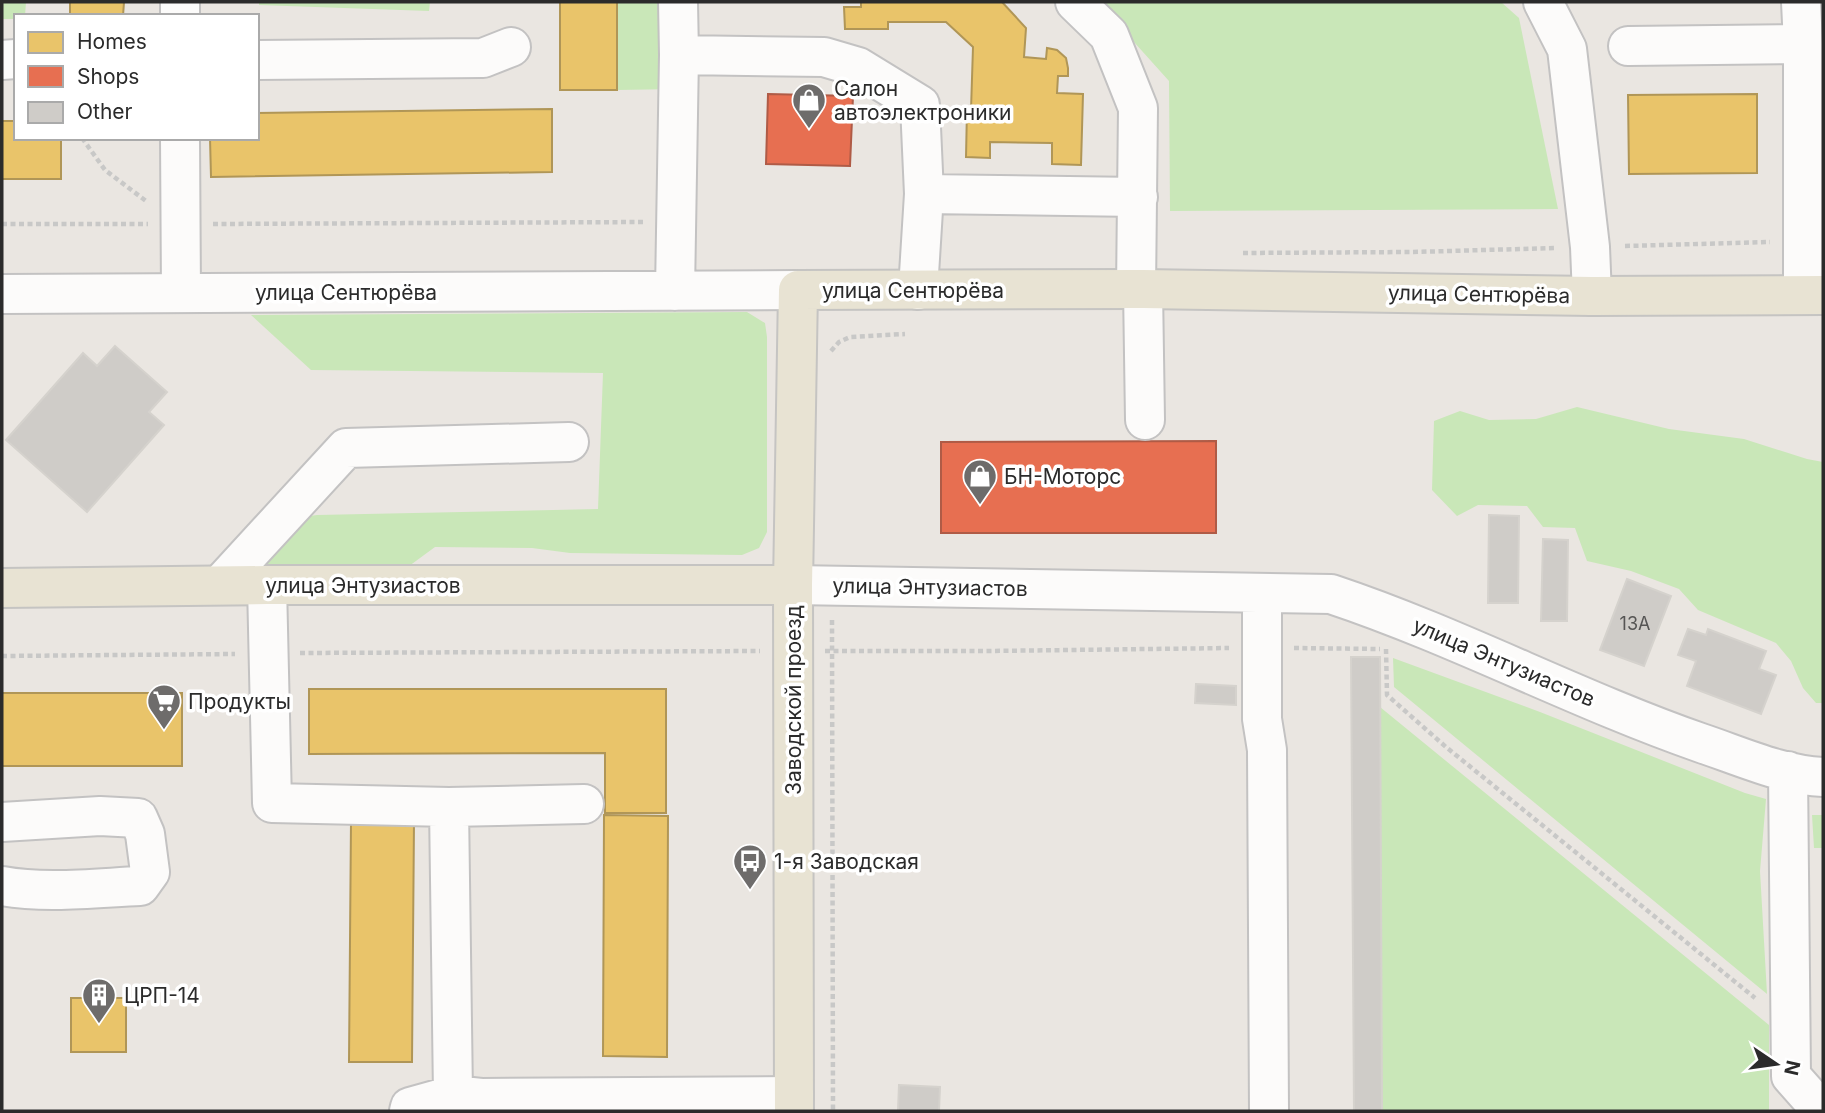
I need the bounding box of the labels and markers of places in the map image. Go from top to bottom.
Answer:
place label: Салон автоэлектроники [834,76,1011,125]
shop icon: Салон автоэлектроники [790,81,828,130]
shop icon: БН-Моторс [961,457,999,506]
place label: БН-Моторс [1004,464,1121,489]
supermarket icon: Продукты [145,682,183,731]
place label: Продукты [188,689,291,714]
bus stop icon: 1-я Заводская [731,842,769,891]
place label: 1-я Заводская [774,849,919,874]
building icon: ЦРП-14 [80,976,118,1025]
place label: ЦРП-14 [124,983,200,1008]

